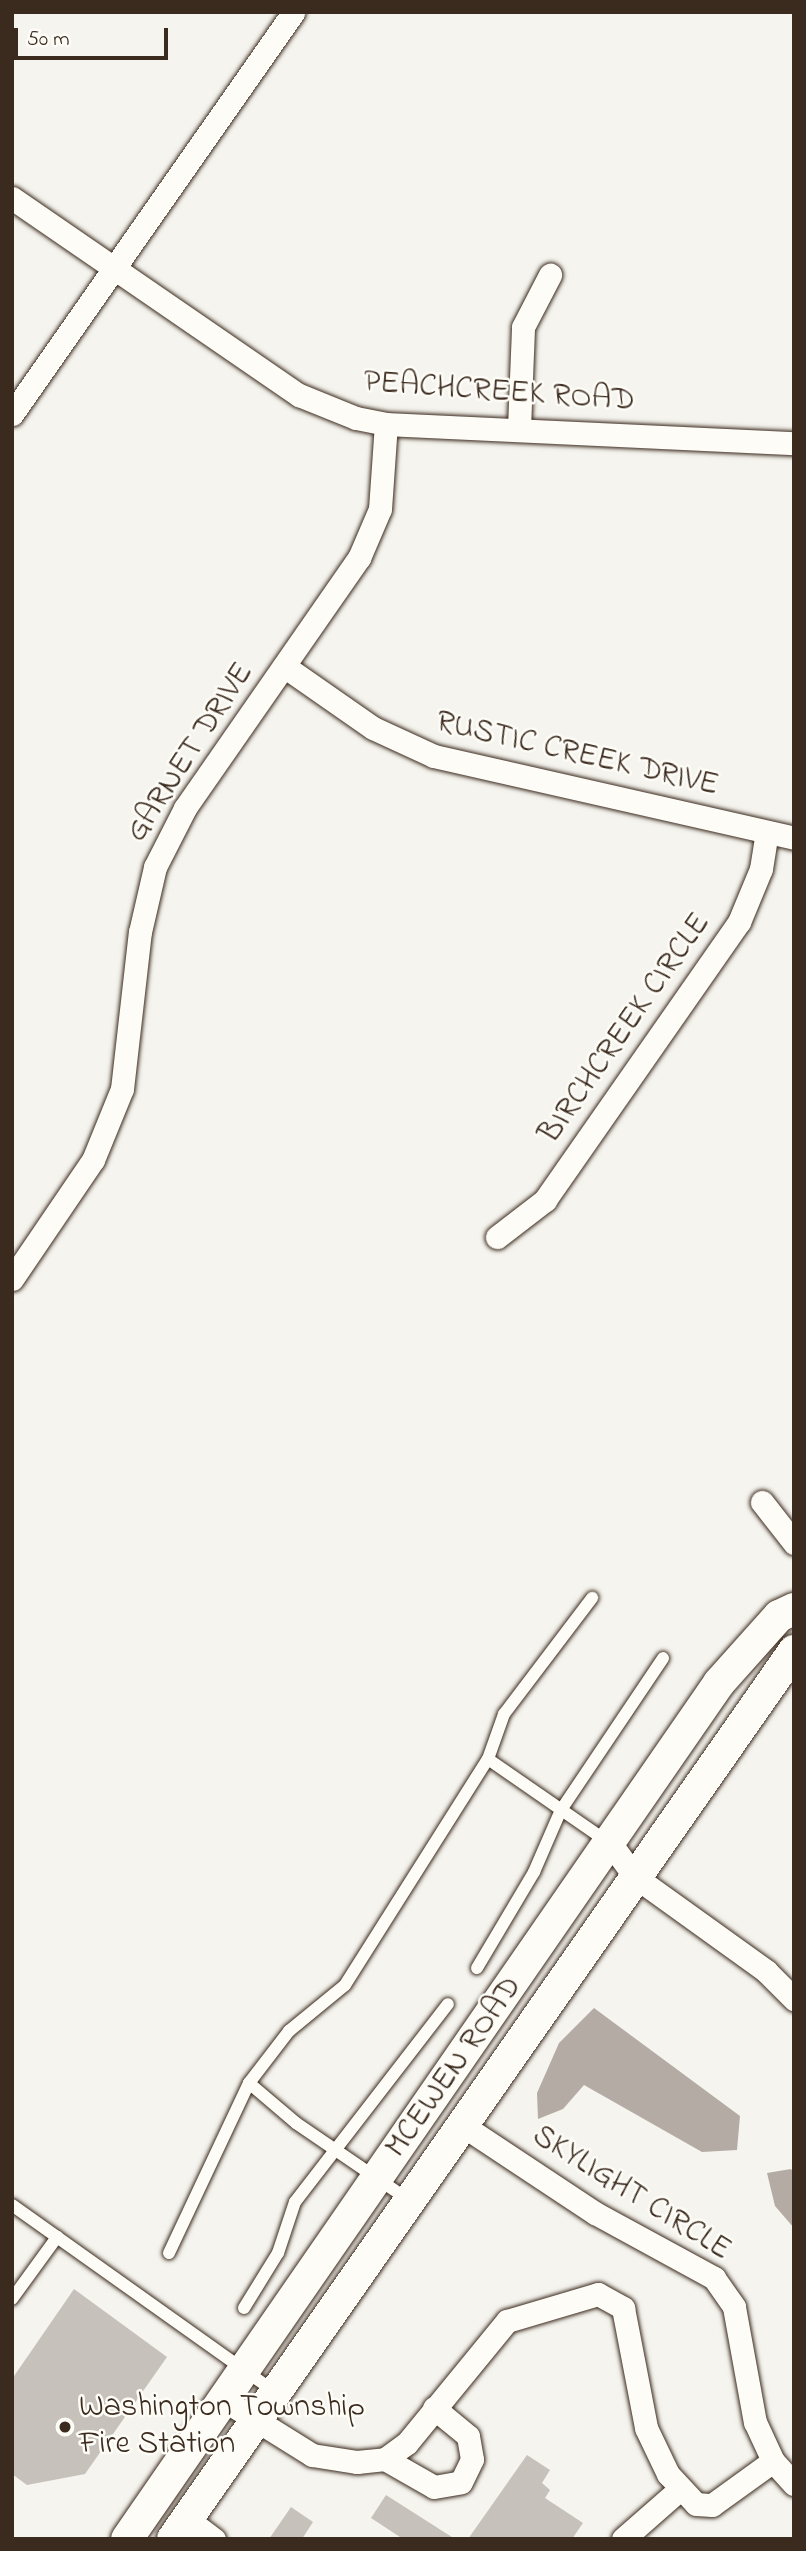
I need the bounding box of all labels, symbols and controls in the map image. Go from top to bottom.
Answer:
scale bar [18,14,172,58]
text: 50 m [27,25,70,55]
street label: PEACHCREEK ROAD [362,364,636,422]
street label: GARNET DRIVE [119,656,263,850]
street label: RUSTIC CREEK DRIVE [432,704,722,806]
street label: BIRCHCREEK CIRCLE [532,906,720,1152]
street label: MCEWEN ROAD [378,1970,532,2166]
street label: SKYLIGHT CIRCLE [525,2118,737,2270]
place label: Washington Township Fire Station [79,2390,365,2465]
marker: Washington Township Fire Station [57,2419,73,2435]

